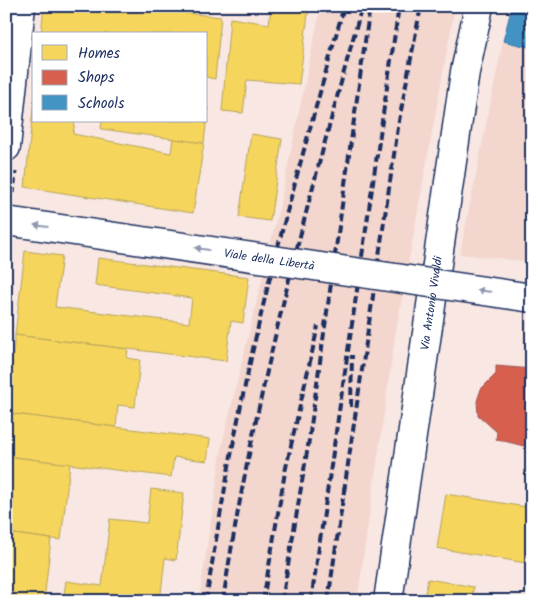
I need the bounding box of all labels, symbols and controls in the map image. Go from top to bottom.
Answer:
legend [32,32,208,122]
text: Homes [78,42,121,66]
text: Shops [78,66,115,90]
text: Schools [78,92,125,116]
one-way arrow [32,221,48,229]
street label: Viale della Libertà [223,244,316,276]
one-way arrow [193,245,209,253]
street label: Via Antonio Vivaldi [415,254,448,351]
one-way arrow [475,287,491,295]

